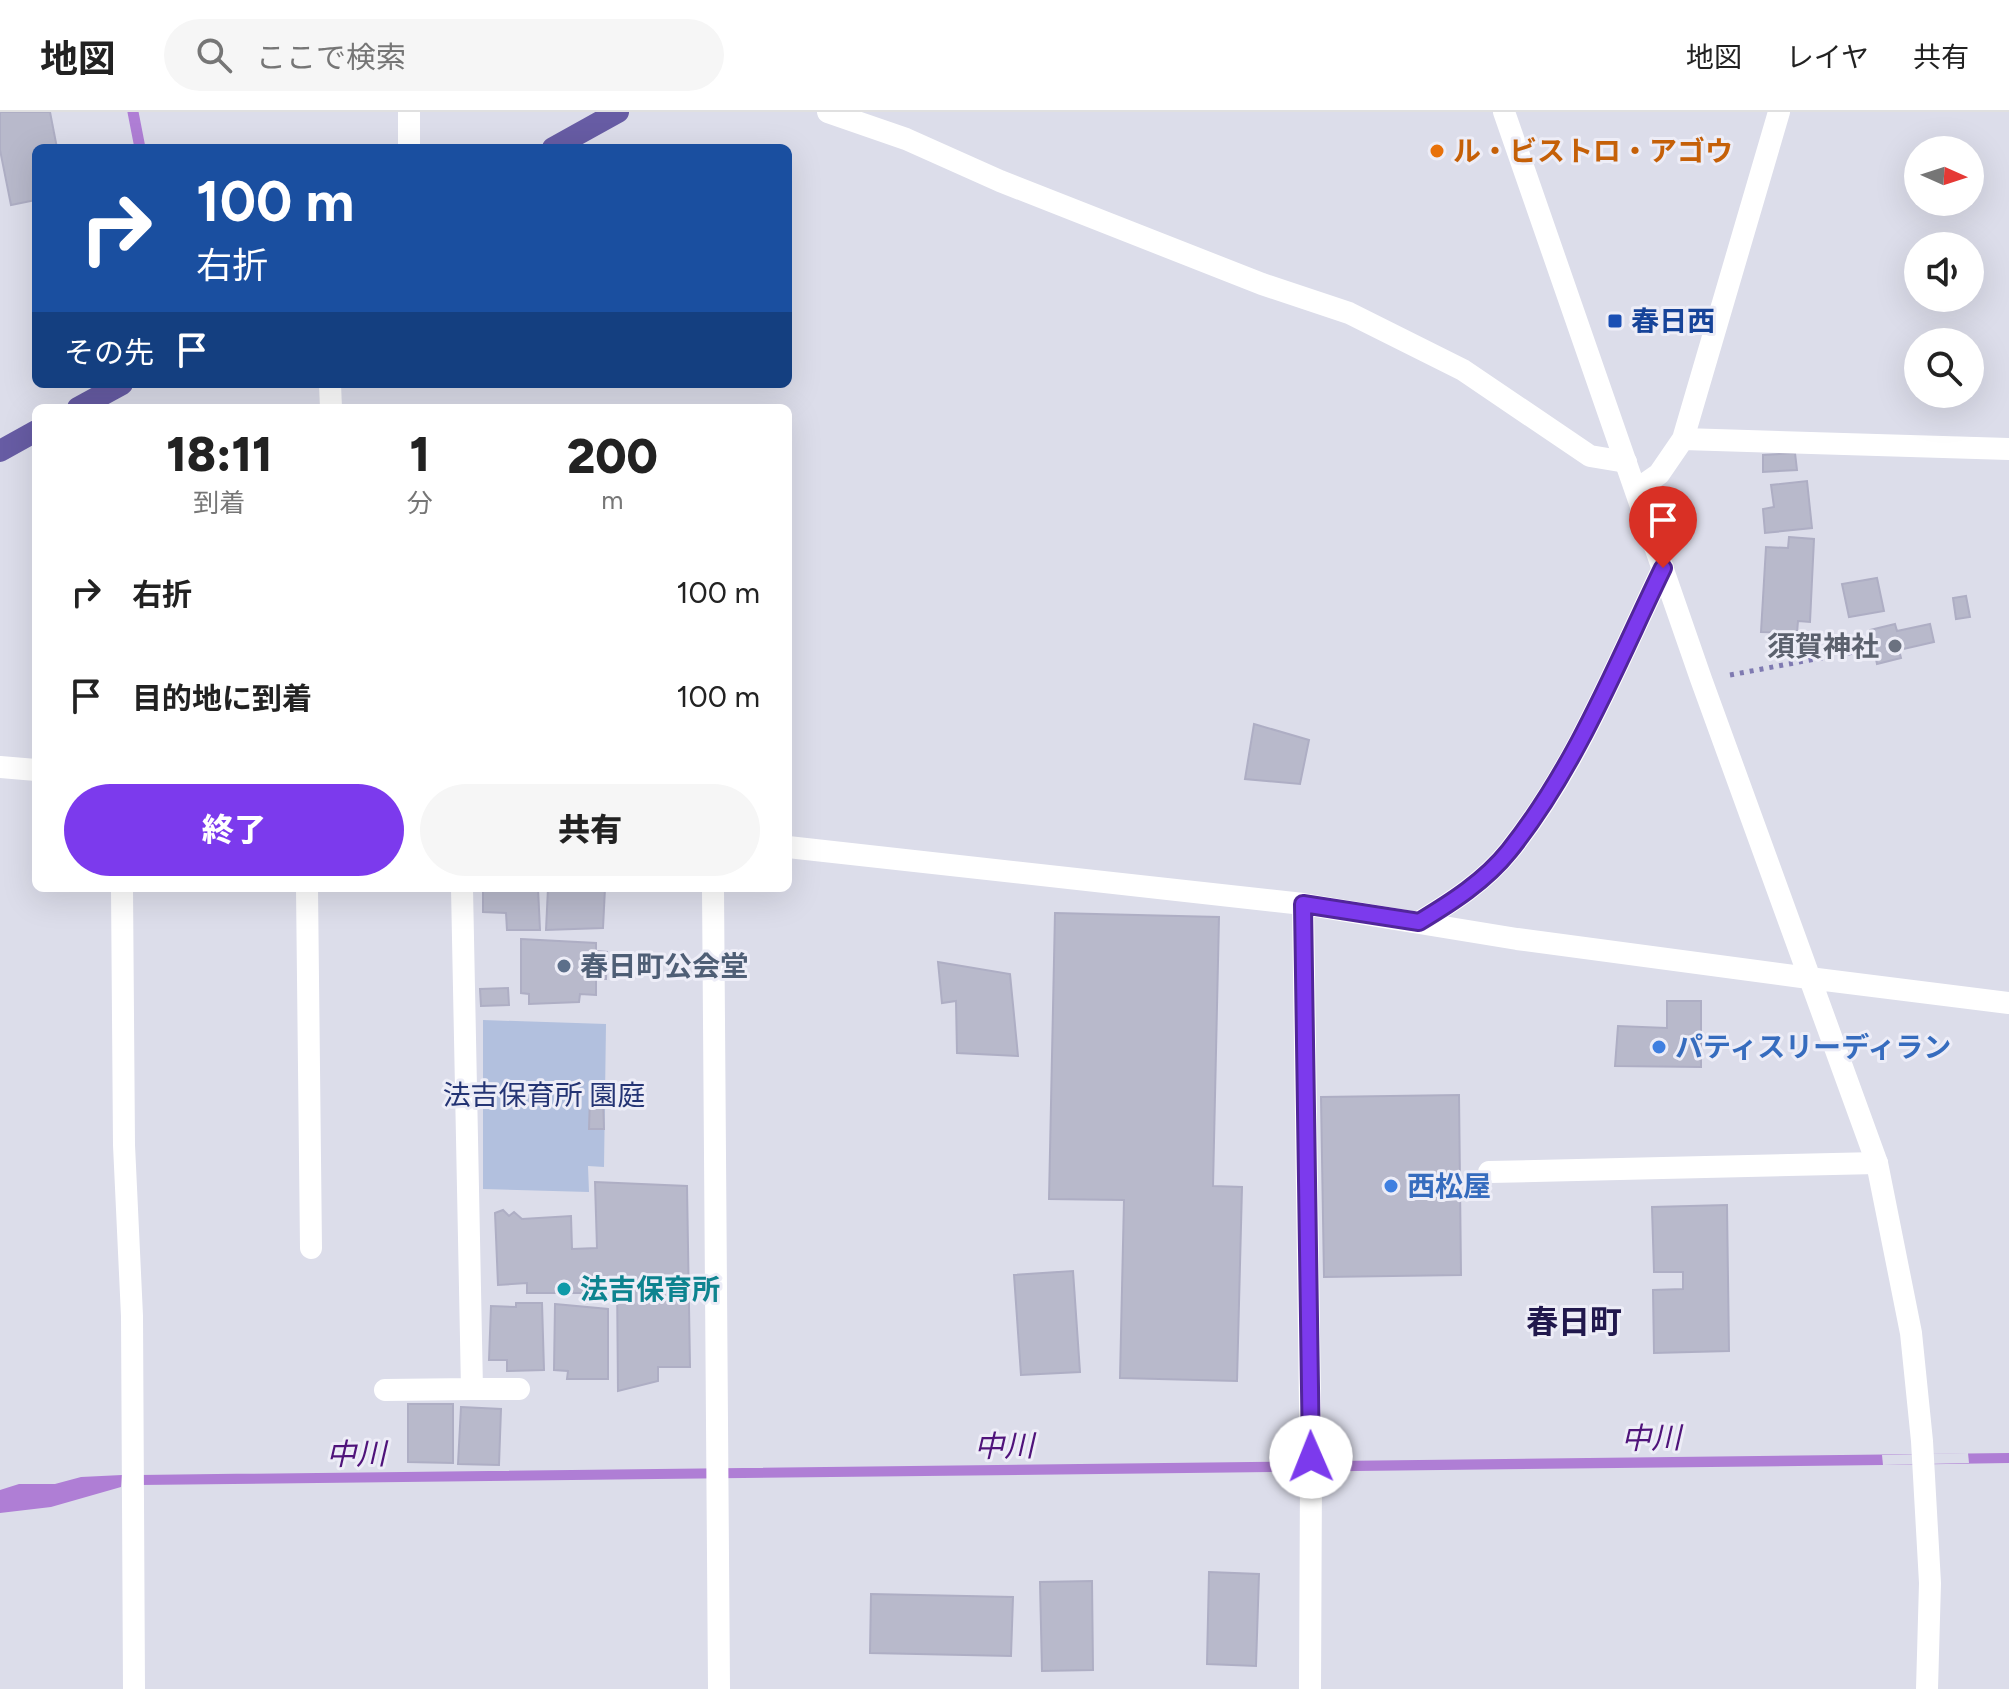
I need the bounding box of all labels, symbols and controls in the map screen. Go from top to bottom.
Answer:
search box [164,19,724,91]
icon: search [192,33,236,77]
text: 地図 [40,36,116,82]
text: ここで検索 [256,39,406,76]
text: 地図 [1686,40,1742,74]
text: レイヤ [1786,40,1869,74]
text: 共有 [1913,40,1969,74]
place label: ル・ビストロ・アゴウ [1453,134,1733,168]
north arrow [1904,136,1984,216]
map controls [1904,136,1984,408]
marker: ル・ビストロ・アゴウ [1428,142,1446,160]
text: 100 m [196,168,354,235]
icon: right [64,176,168,280]
button: sound [1904,232,1984,312]
text: 右折 [196,244,268,287]
place label: 春日西 [1631,304,1715,338]
marker: 春日西 [1606,312,1624,330]
icon: arrive [170,328,214,372]
button: search [1904,328,1984,408]
text: その先 [64,334,154,371]
text: 18:11 [166,425,272,483]
text: 1 [409,425,430,483]
text: 200 [567,427,658,485]
text: m [601,484,623,516]
pin [1629,486,1697,568]
text: 到着 [193,487,245,519]
text: 分 [407,487,433,519]
icon: arrive [1641,498,1685,542]
icon: right [64,570,108,614]
text: 100 m [676,574,760,611]
text: 右折 [132,576,192,613]
place label: 須賀神社 [1767,629,1879,663]
marker: 須賀神社 [1886,637,1904,655]
icon: arrive [64,674,108,718]
text: 100 m [676,678,760,715]
text: 目的地に到着 [132,680,312,717]
button: 終了 [64,784,404,876]
button: 共有 [420,784,760,876]
place label: 春日町公会堂 [580,949,748,983]
marker: 春日町公会堂 [555,957,573,975]
place label: パティスリーディラン [1675,1030,1951,1064]
marker: パティスリーディラン [1650,1038,1668,1056]
park label: 法吉保育所 園庭 [443,1078,645,1112]
place label: 西松屋 [1407,1169,1491,1203]
marker: 西松屋 [1382,1177,1400,1195]
place label: 法吉保育所 [580,1272,720,1306]
marker: 法吉保育所 [555,1280,573,1298]
district label: 春日町 [1526,1303,1622,1341]
position arrow [1269,1415,1353,1499]
water label: 中川 [1621,1419,1684,1457]
water label: 中川 [974,1427,1037,1465]
water label: 中川 [326,1435,389,1473]

